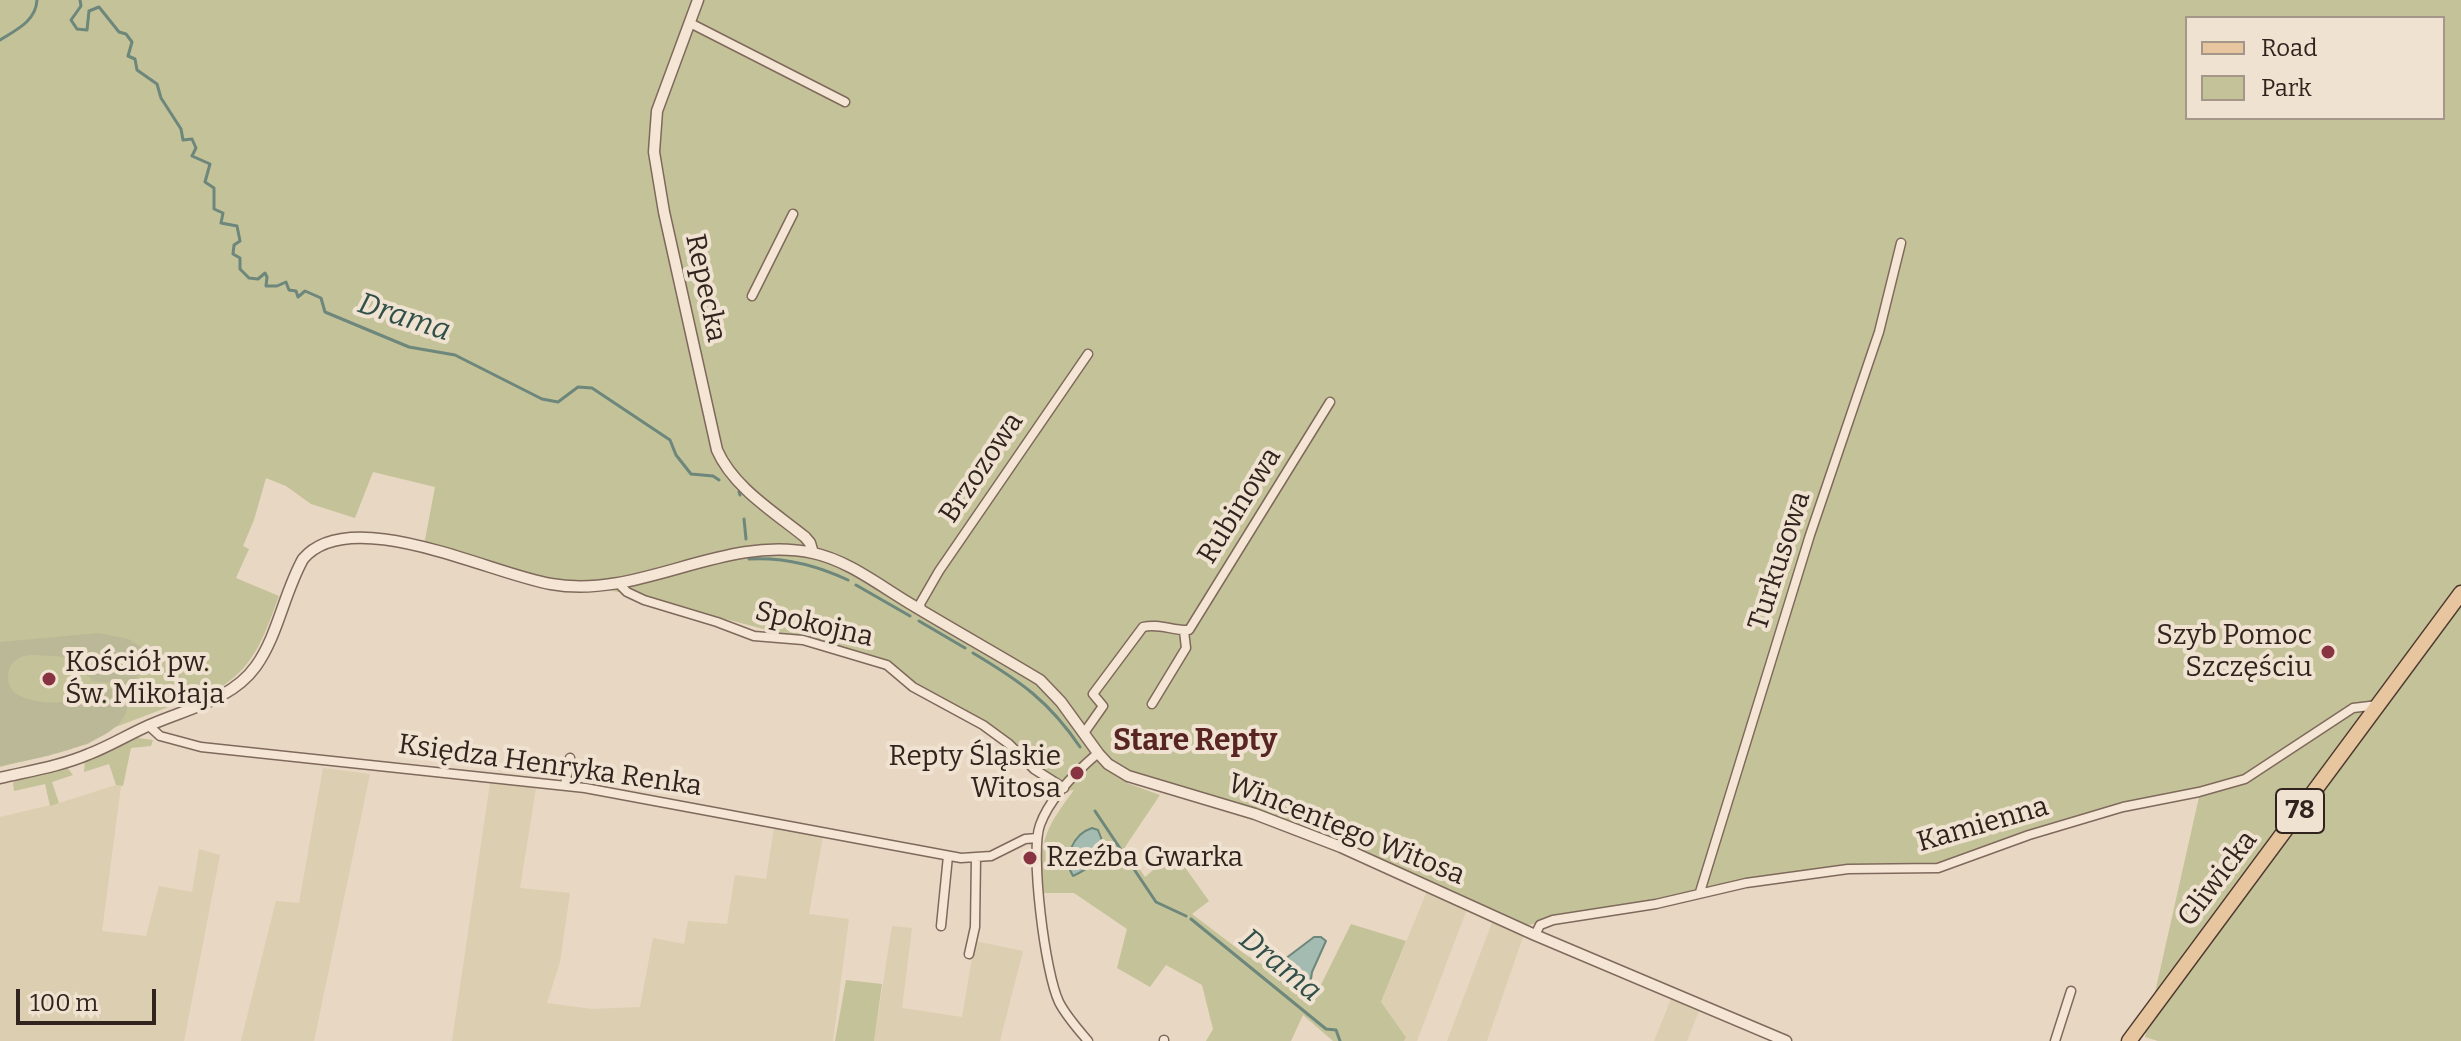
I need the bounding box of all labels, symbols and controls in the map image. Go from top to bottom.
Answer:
legend [2185,16,2445,120]
text: Road [2261,34,2317,62]
text: Park [2261,74,2312,102]
street label: Repecka [677,231,733,345]
water label: Drama [353,286,455,350]
street label: Brzozowa [933,407,1031,529]
street label: Rubinowa [1191,442,1289,570]
street label: Turkusowa [1742,487,1818,635]
street label: Spokojna [752,595,876,655]
place label: Szyb Pomoc Szczęściu [2156,619,2312,685]
marker: Szyb Pomoc Szczęściu [2319,643,2337,661]
place label: Kościół pw. Św. Mikołaja [65,646,225,712]
marker: Kościół pw. Św. Mikołaja [40,670,58,688]
district label: Stare Repty [1113,724,1277,760]
street label: Księdza Henryka Renka [396,728,704,804]
place label: Repty Śląskie Witosa [889,740,1061,806]
marker: Repty Śląskie Witosa [1068,764,1086,782]
street label: Wincentego Witosa [1223,767,1469,893]
road number: 78 [2276,789,2324,833]
street label: Kamienna [1913,790,2053,860]
street label: Gliwicka [2171,825,2265,933]
place label: Rzeźba Gwarka [1046,841,1243,875]
marker: Rzeźba Gwarka [1021,849,1039,867]
water label: Drama [1232,922,1328,1010]
scale bar [20,973,160,1023]
text: 100 m [30,989,98,1017]

